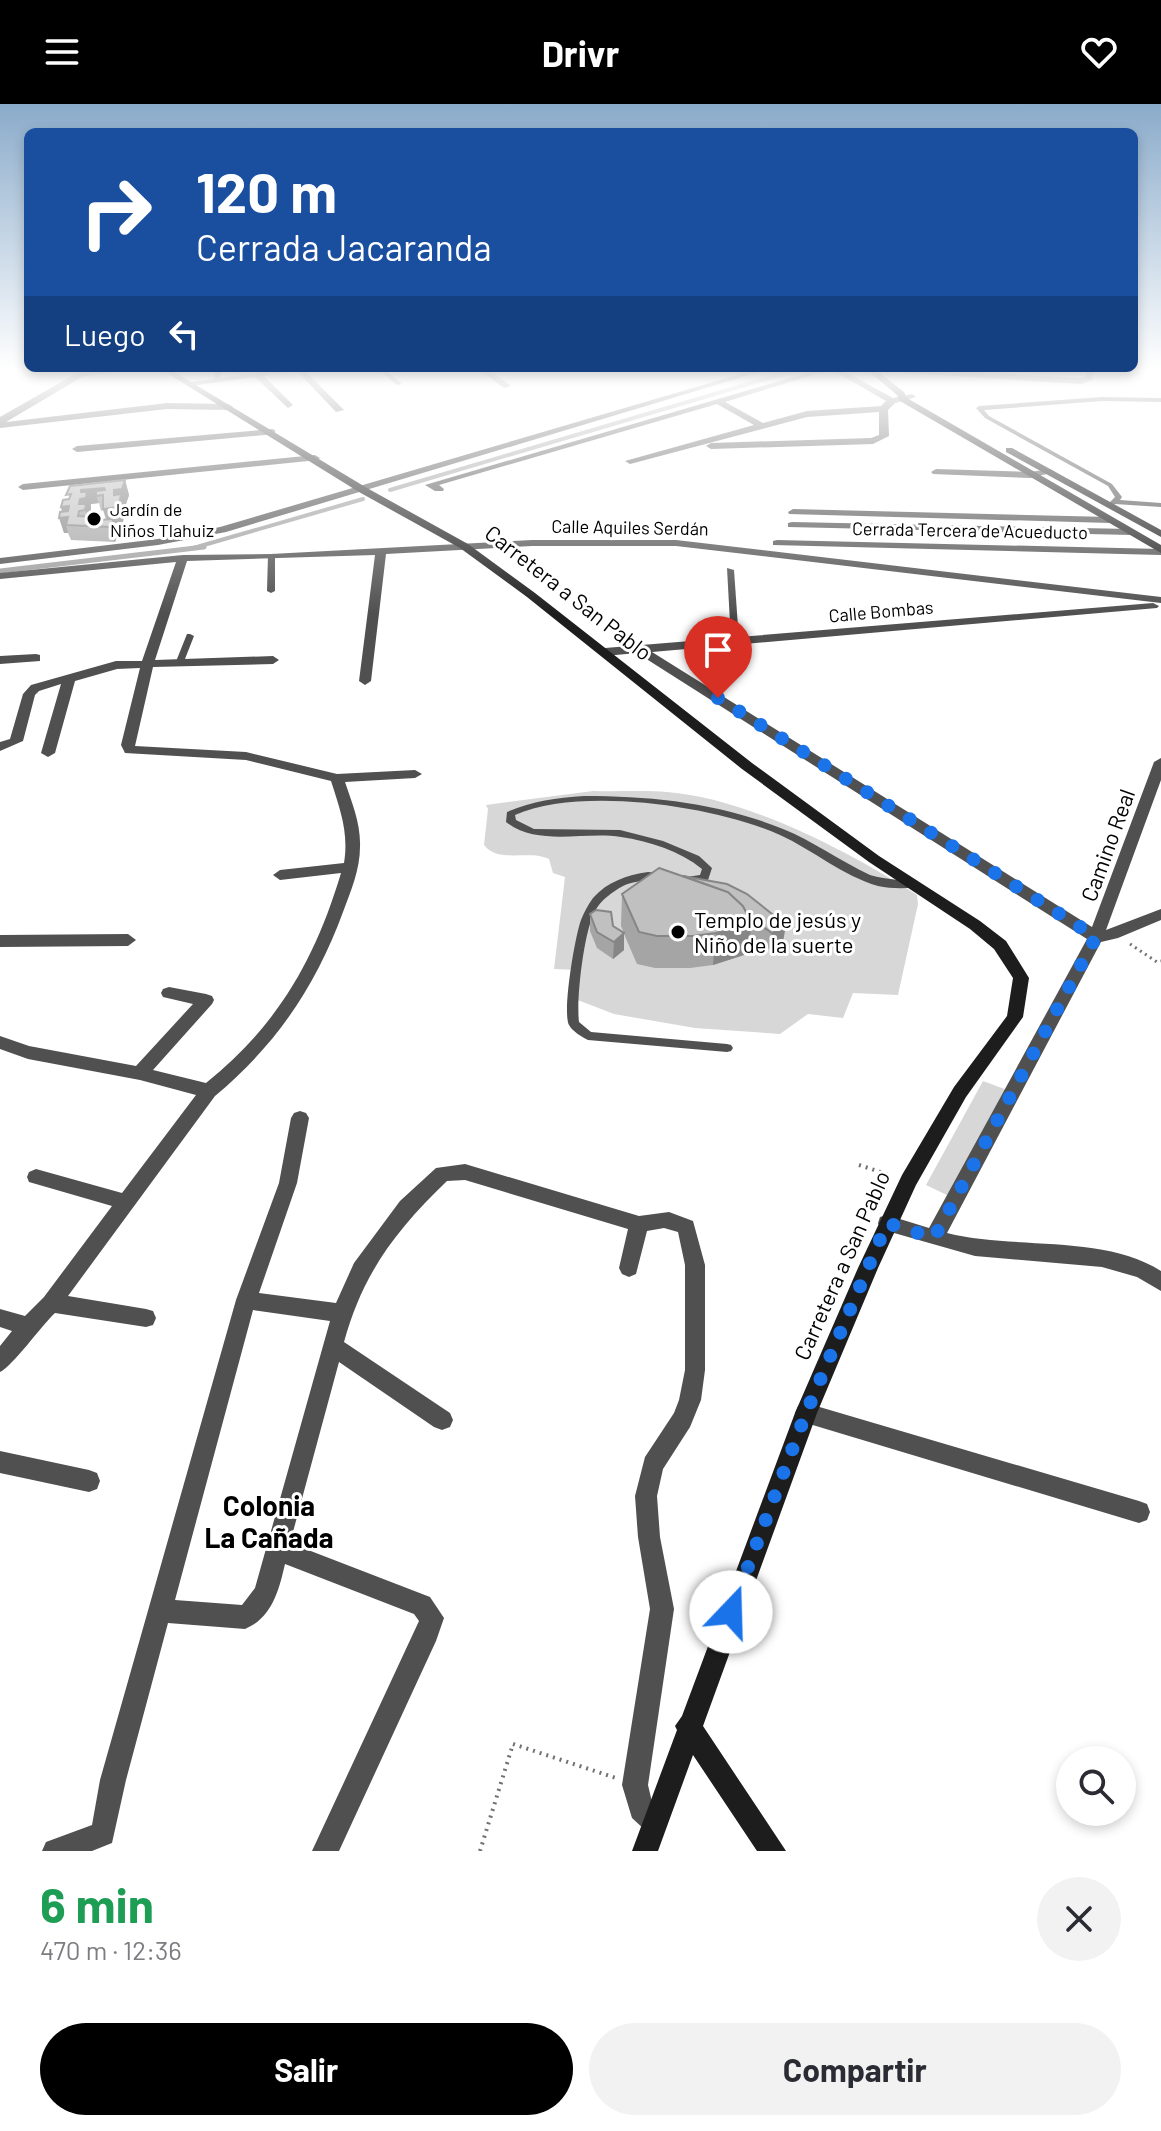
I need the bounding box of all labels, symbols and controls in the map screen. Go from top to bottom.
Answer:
icon: menu [40,30,84,74]
icon: heart [1077,30,1121,74]
text: Drivr [542,31,619,74]
text: 120 m [196,157,337,224]
icon: right [64,160,168,264]
text: Cerrada Jacaranda [196,225,492,268]
icon: left [162,312,206,356]
text: Luego [64,316,146,352]
place label: Jardín de Niños Tlahuiz [110,498,214,541]
marker: Jardín de Niños Tlahuiz [85,510,103,528]
street label: Calle Aquiles Serdán [551,515,709,539]
street label: Cerrada Tercera de Acueducto [852,517,1088,543]
street label: Carretera a San Pablo [481,519,657,665]
street label: Calle Bombas [828,595,934,627]
pin [684,616,752,698]
icon: arrive [696,628,740,672]
street label: Camino Real [1075,785,1139,905]
place label: Templo de jesús y Niño de la suerte [694,906,861,957]
marker: Templo de jesús y Niño de la suerte [669,923,687,941]
street label: Carretera a San Pablo [788,1166,894,1364]
district label: Colonia La Cañada [205,1488,333,1554]
position arrow [689,1570,773,1654]
map controls [1056,1746,1136,1826]
button: search [1056,1746,1136,1826]
text: 6 min [40,1875,154,1933]
button: close [1037,1877,1121,1961]
text: 470 m · 12:36 [40,1934,182,1965]
button: Salir [40,2023,573,2115]
button: Compartir [589,2023,1121,2115]

